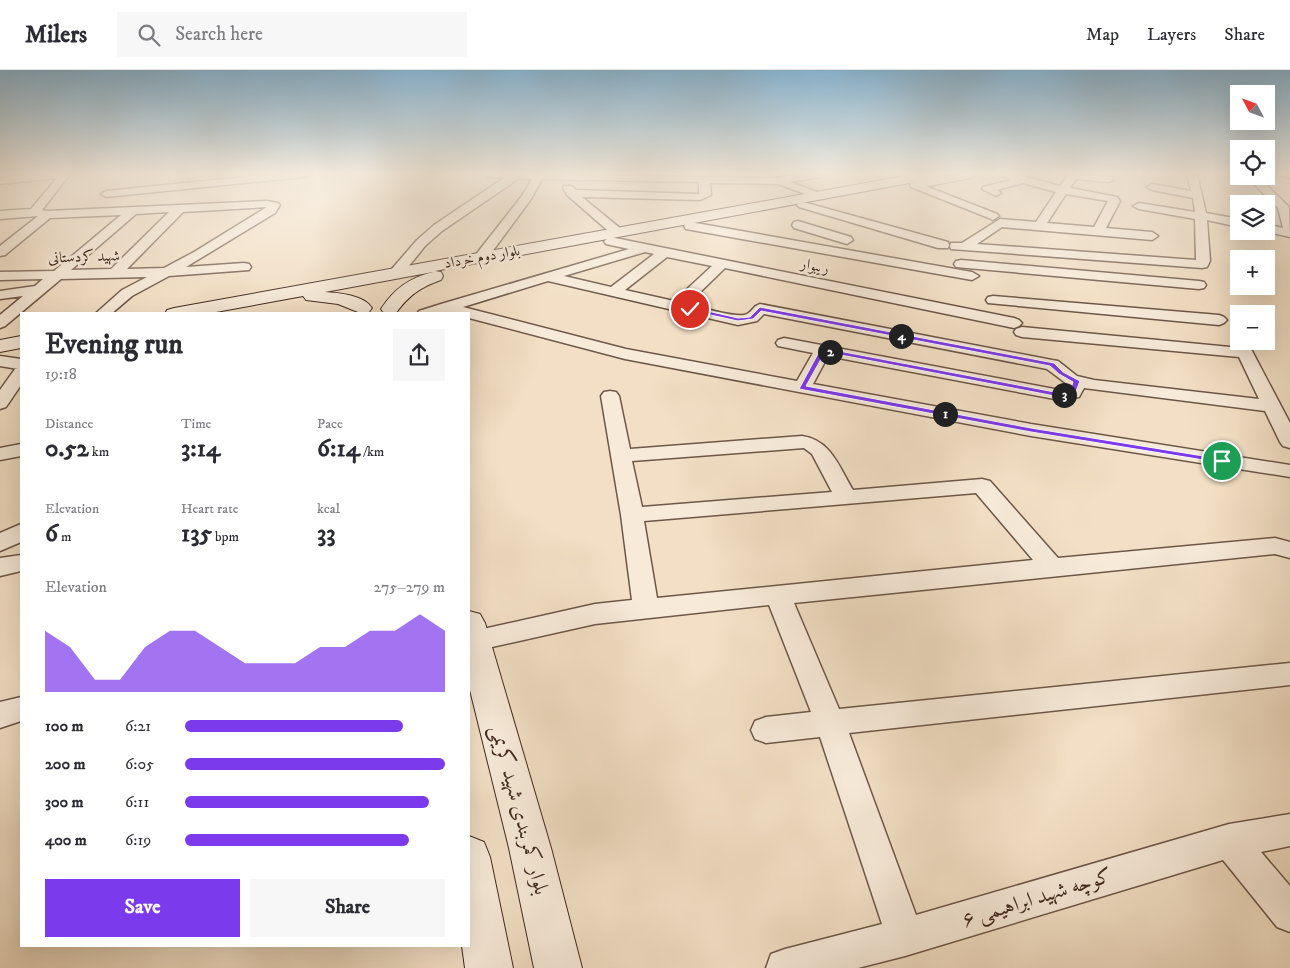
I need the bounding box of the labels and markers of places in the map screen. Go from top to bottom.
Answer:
pin [669,288,711,330]
pin: 4 [888,324,914,348]
pin: 2 [818,340,842,364]
pin: 3 [1052,382,1076,408]
pin: 1 [932,402,958,426]
pin [1201,440,1243,482]

